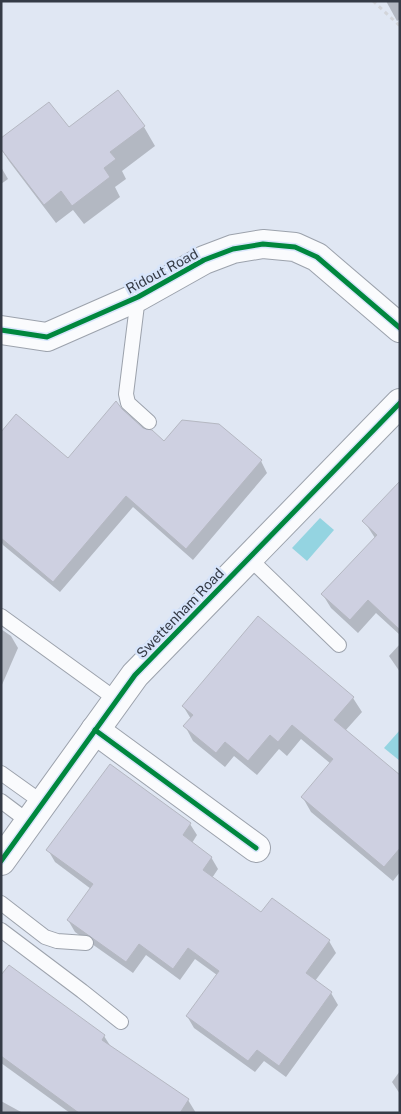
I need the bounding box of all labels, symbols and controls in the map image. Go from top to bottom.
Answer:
street label: Ridout Road [123,245,201,297]
street label: Swettenham Road [133,565,227,661]

